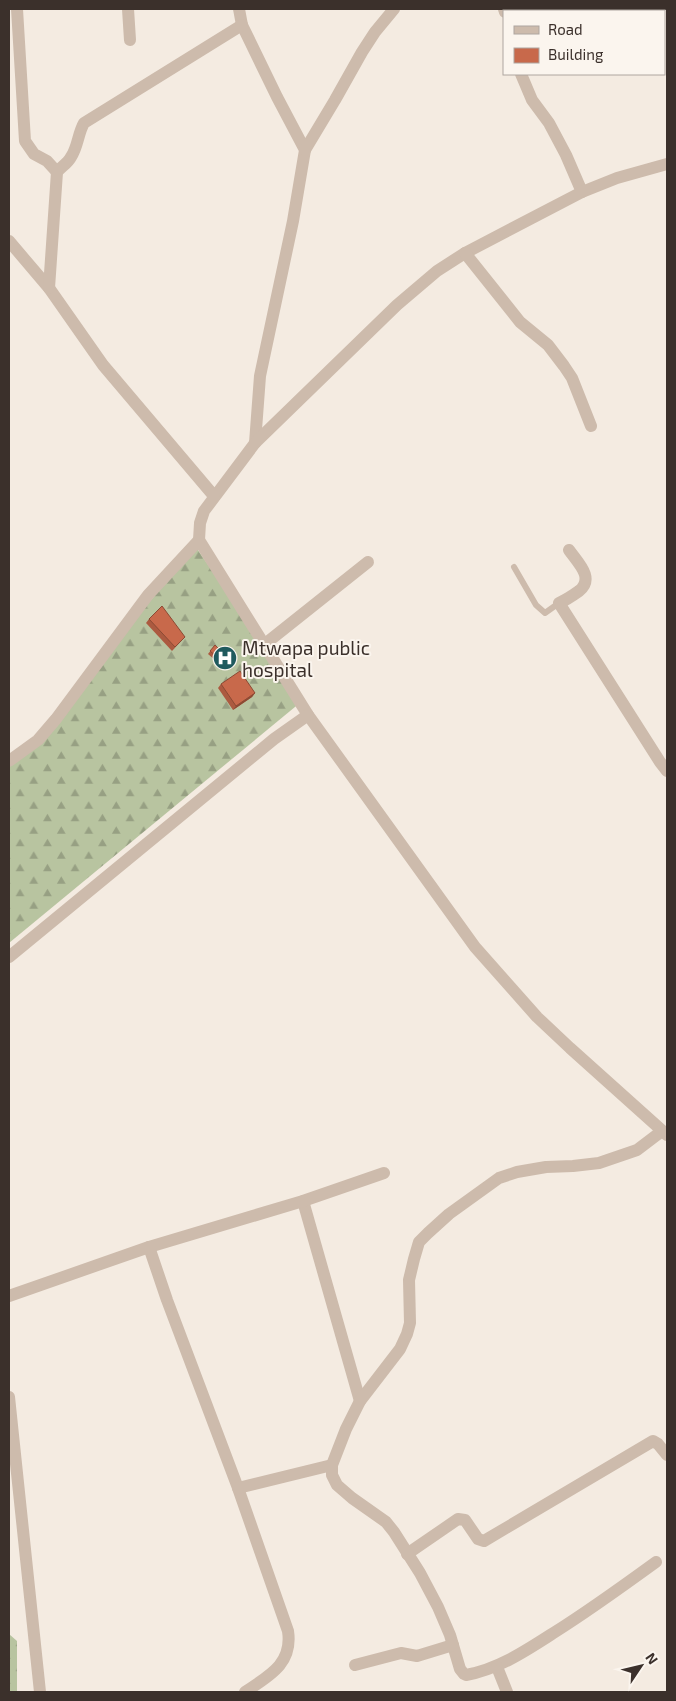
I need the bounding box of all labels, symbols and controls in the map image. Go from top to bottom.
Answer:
legend [503,10,666,75]
text: Road [548,20,583,38]
text: Building [548,45,604,63]
place label: Mtwapa public hospital [242,636,370,681]
hospital icon: Mtwapa public hospital [212,645,238,671]
north arrow [616,1641,666,1691]
text: N [642,1649,662,1667]

